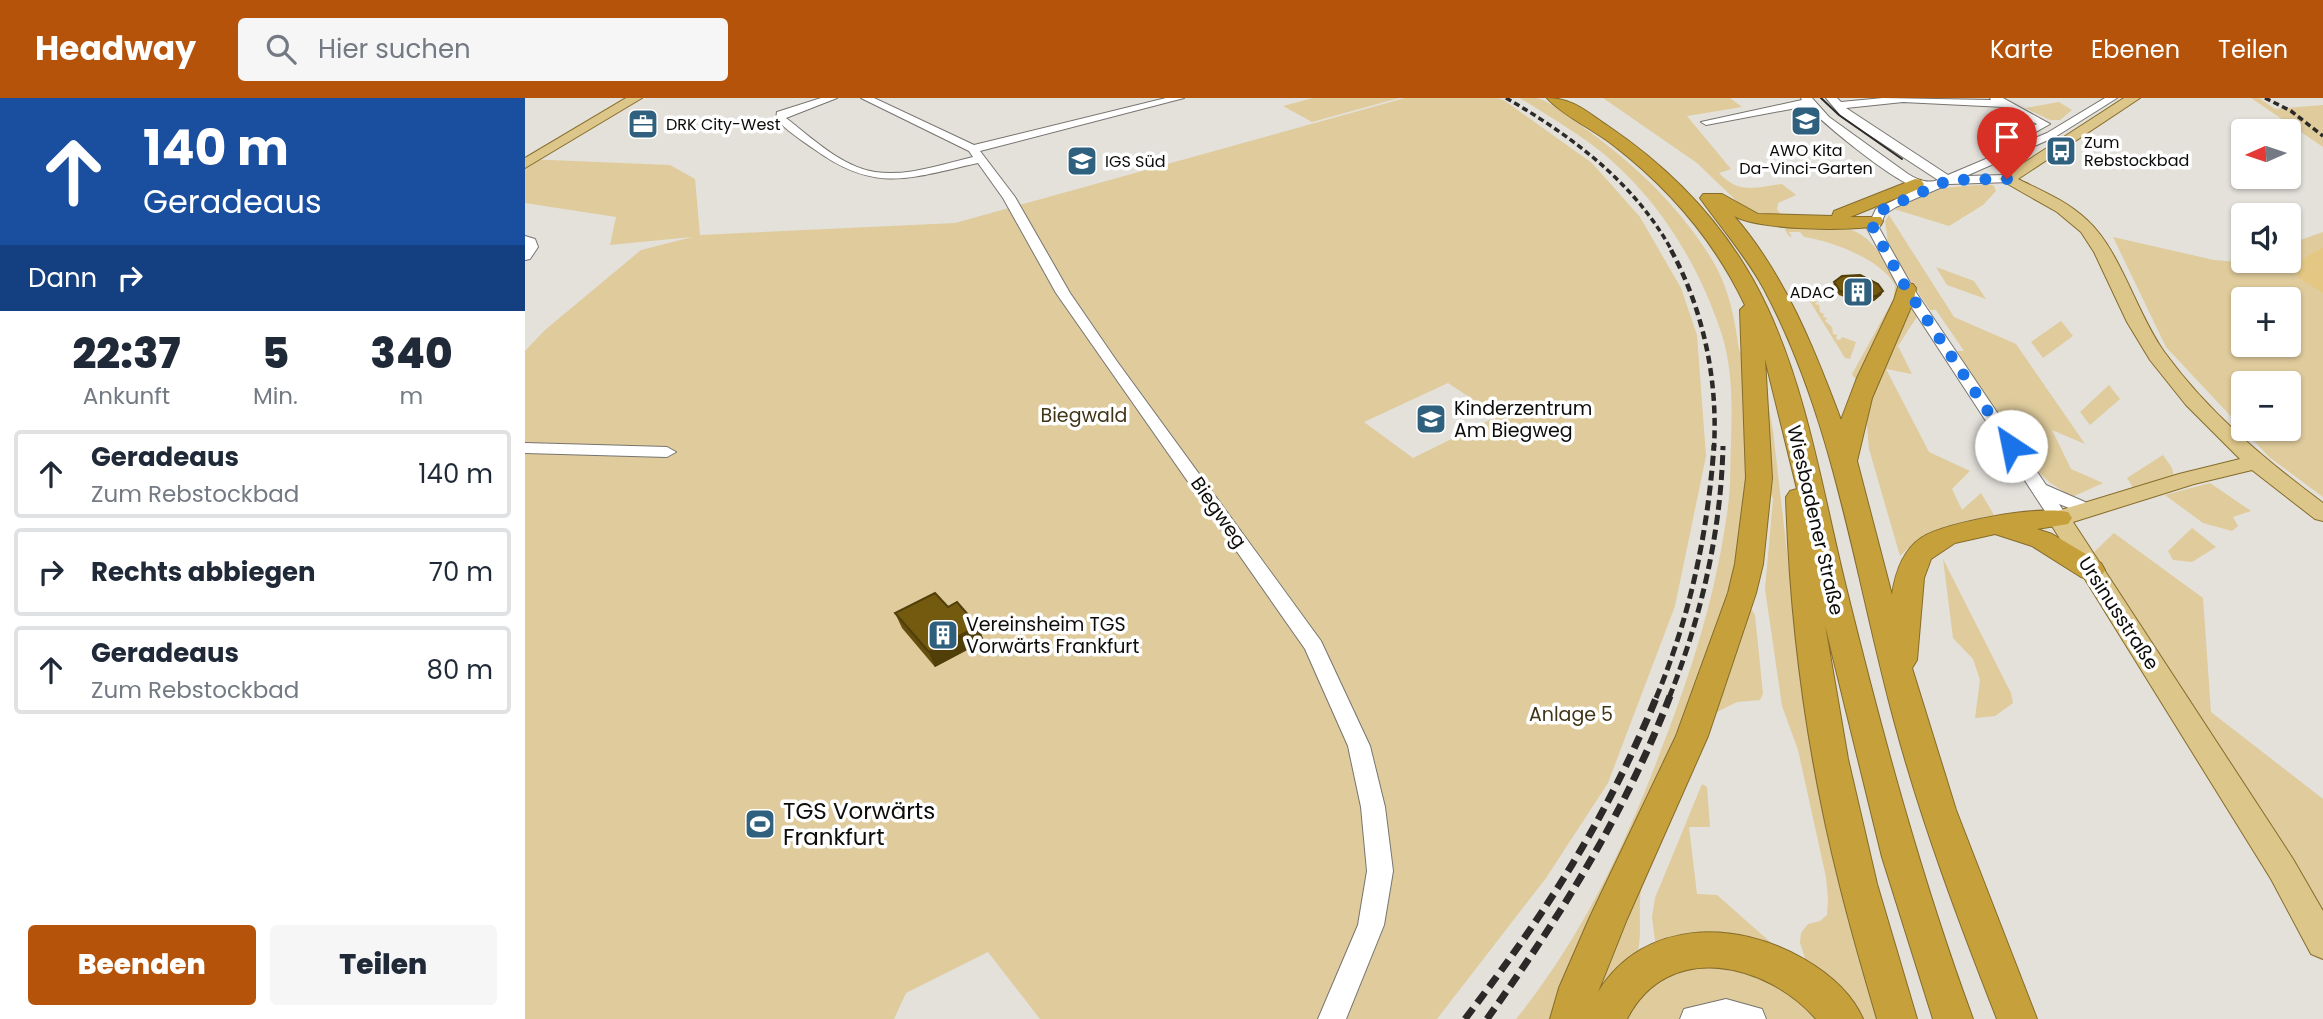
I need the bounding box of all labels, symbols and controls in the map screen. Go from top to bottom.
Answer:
search box [238,18,728,81]
text: Headway [35,25,196,72]
icon: search [262,30,300,68]
text: Hier suchen [318,31,471,67]
text: Karte [1990,33,2053,66]
text: Ebenen [2091,33,2180,66]
text: Teilen [2218,33,2288,66]
school or university icon: AWO Kita Da-Vinci-Garten [1789,104,1823,138]
office icon: DRK City-West [626,107,660,141]
pin [1977,107,2037,179]
place label: DRK City-West [666,113,781,136]
text: 140 m [143,114,289,182]
icon: arrive [1988,118,2026,156]
north arrow [2231,119,2301,189]
map controls [2231,119,2301,441]
icon: ahead [28,126,119,217]
place label: Zum Rebstockbad [2084,131,2189,172]
bus stop icon: Zum Rebstockbad [2044,134,2078,168]
place label: AWO Kita Da-Vinci-Garten [1739,139,1873,180]
school or university icon: IGS Süd [1065,144,1099,178]
place label: IGS Süd [1105,150,1166,173]
text: Geradeaus [143,179,322,224]
button: sound [2231,203,2301,273]
icon: right [111,259,149,297]
text: Dann [28,260,97,296]
building icon: ADAC [1841,275,1875,309]
place label: ADAC [1790,281,1835,304]
button: + [2231,287,2301,357]
text: 22:37 [72,324,180,383]
text: 5 [262,324,289,383]
text: 340 [370,324,453,383]
button: − [2231,371,2301,441]
text: Ankunft [83,380,170,412]
text: Min. [253,380,298,412]
text: m [400,380,423,412]
place label: Kinderzentrum Am Biegweg [1454,395,1592,444]
park label: Biegwald [1041,402,1127,429]
school or university icon: Kinderzentrum Am Biegweg [1414,402,1448,436]
position arrow [1974,409,2048,483]
street label: Wiesbadener Straße [1781,423,1850,618]
text: Geradeaus [91,439,239,475]
icon: ahead [32,455,70,493]
text: 140 m [418,456,493,492]
street label: Biegweg [1184,471,1253,553]
text: Zum Rebstockbad [91,478,299,510]
street label: Ursinusstraße [2072,551,2165,675]
icon: right [32,553,70,591]
text: Rechts abbiegen [91,554,316,590]
text: 70 m [429,554,493,590]
place label: Vereinsheim TGS Vorwärts Frankfurt [966,611,1139,660]
building icon: Vereinsheim TGS Vorwärts Frankfurt [926,618,960,652]
text: Geradeaus [91,635,239,671]
icon: ahead [32,651,70,689]
text: 80 m [427,652,493,688]
text: Zum Rebstockbad [91,674,299,706]
park label: Anlage 5 [1529,701,1613,728]
place label: TGS Vorwärts Frankfurt [783,795,935,853]
sports icon: TGS Vorwärts Frankfurt [743,807,777,841]
button: Beenden [28,925,256,1005]
button: Teilen [270,925,497,1005]

